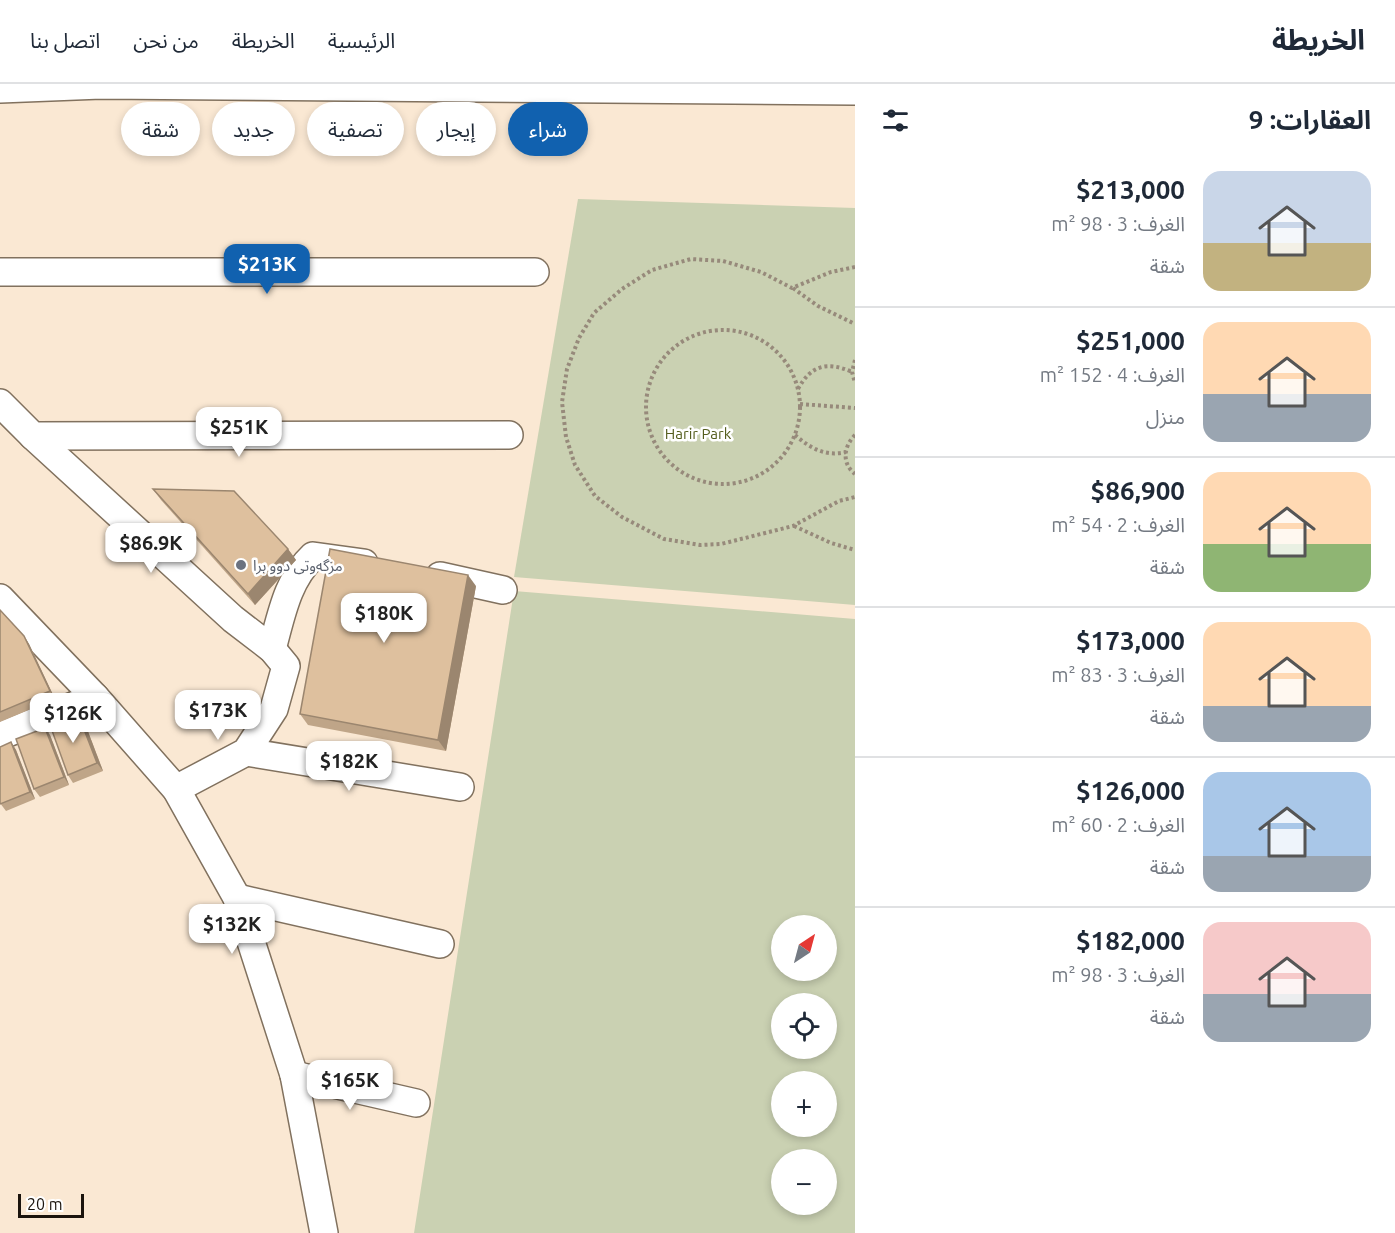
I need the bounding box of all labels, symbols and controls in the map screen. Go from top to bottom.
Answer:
text: الخريطة [1272,24,1365,55]
text: اتصل بنا [30,28,100,52]
text: من نحن [133,28,199,52]
text: الخريطة [232,28,295,52]
text: الرئيسية [328,28,395,52]
chip: شقة [121,102,200,156]
chip: جديد [212,102,295,156]
chip: تصفية [307,102,404,156]
chip: إيجار [416,102,496,156]
chip: شراء [508,102,588,156]
icon: filters [879,104,912,137]
text: العقارات: 9 [1249,105,1371,134]
text: $213,000 [1076,175,1185,204]
icon: home [1251,195,1323,267]
text: الغرف: 3 · 98 m² [1051,212,1185,235]
pin: $213K [225,244,309,295]
text: $213K [238,252,296,275]
text: شقة [1150,254,1185,277]
text: $251,000 [1076,326,1185,355]
icon: home [1251,346,1323,418]
text: الغرف: 4 · 152 m² [1040,363,1185,386]
text: منزل [1146,405,1185,428]
pin: $251K [197,407,281,458]
text: $251K [210,415,268,438]
park label: Harir Park [665,425,732,442]
text: $86,900 [1091,476,1185,505]
icon: home [1251,496,1323,568]
text: الغرف: 2 · 54 m² [1051,513,1185,536]
pin: $86.9K [102,523,200,574]
text: $86.9K [119,531,183,554]
text: شقة [1150,555,1185,578]
place label: مزگەوتی دوو برا [253,557,343,575]
marker: مزگەوتی دوو برا [234,558,248,572]
pin: $180K [342,593,426,644]
text: $180K [355,601,413,624]
text: $173,000 [1076,626,1185,655]
icon: home [1251,646,1323,718]
text: الغرف: 3 · 83 m² [1051,663,1185,686]
pin: $173K [176,690,260,741]
pin: $126K [31,693,115,744]
text: $173K [189,698,247,721]
text: $126K [44,701,102,724]
text: شقة [1150,705,1185,728]
pin: $182K [307,741,391,792]
text: $182K [320,749,378,772]
text: $126,000 [1076,776,1185,805]
icon: home [1251,796,1323,868]
text: الغرف: 2 · 60 m² [1051,813,1185,836]
text: شقة [1150,855,1185,878]
pin: $132K [190,904,274,955]
text: $132K [203,912,261,935]
north arrow [771,915,837,981]
map controls [771,915,837,1215]
text: $182,000 [1076,926,1185,955]
icon: home [1251,946,1323,1018]
text: الغرف: 3 · 98 m² [1051,963,1185,986]
button: locate [771,993,837,1059]
text: شقة [1150,1005,1185,1028]
pin: $165K [308,1060,392,1111]
text: $165K [321,1068,379,1091]
button: + [771,1071,837,1137]
button: − [771,1149,837,1215]
scale bar [18,1191,84,1218]
text: 20 m [27,1195,63,1213]

